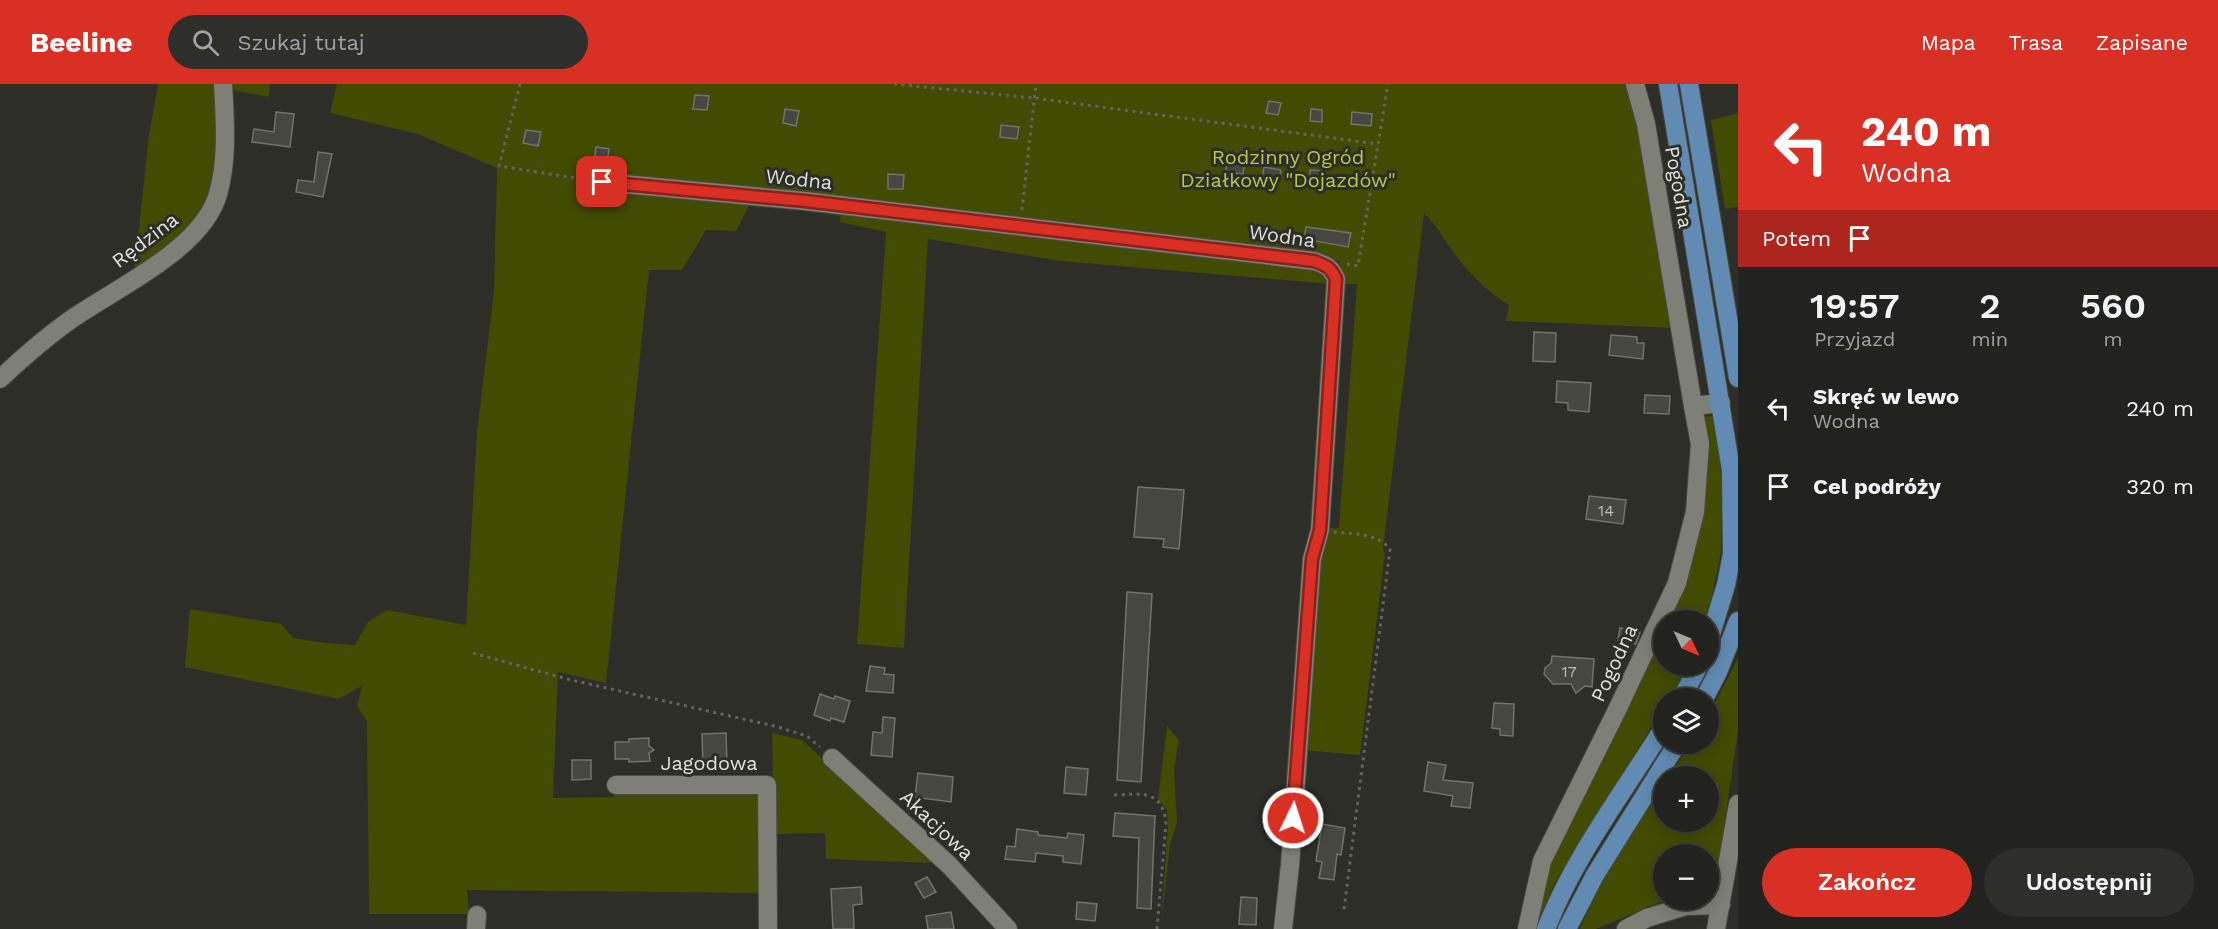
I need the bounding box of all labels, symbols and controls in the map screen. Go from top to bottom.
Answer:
search box [168,15,588,69]
text: Beeline [30,26,132,59]
icon: search [189,26,222,59]
text: Szukaj tutaj [237,30,365,55]
text: Mapa [1921,30,1976,55]
text: Trasa [2009,30,2063,55]
text: Zapisane [2096,30,2188,55]
text: 240 m [1861,107,1991,156]
icon: left [1762,108,1840,186]
street label: Pogodna [1660,144,1698,230]
park label: Rodzinny Ogród Działkowy "Dojazdów" [1180,145,1396,192]
pin [576,156,627,207]
text: Wodna [1861,157,1951,189]
street label: Wodna [765,164,833,194]
icon: arrive [585,165,618,198]
street label: Rędzina [107,207,183,273]
street label: Wodna [1247,219,1317,253]
icon: arrive [1843,222,1876,255]
text: Potem [1762,226,1831,251]
text: 19:57 [1810,285,1899,327]
text: 2 [1979,285,2000,327]
text: 560 [2080,285,2146,327]
text: Przyjazd [1814,327,1895,351]
text: min [1971,327,2008,351]
text: m [2104,327,2123,351]
text: Skręć w lewo [1813,384,1959,409]
icon: left [1762,392,1795,425]
text: 240 m [2126,396,2194,421]
text: Wodna [1813,409,1880,433]
icon: arrive [1762,470,1795,503]
text: Cel podróży [1813,474,1941,499]
text: 320 m [2126,474,2194,499]
house number: 14 [1598,501,1614,520]
north arrow [1653,610,1719,676]
map controls [1653,610,1719,910]
street label: Pogodna [1586,620,1642,706]
house number: 17 [1561,662,1577,681]
button: layers [1653,688,1719,754]
street label: Jagodowa [661,751,757,775]
button: + [1653,766,1719,832]
street label: Akacjowa [895,785,979,865]
position arrow [1261,786,1325,850]
button: − [1653,844,1719,910]
button: Zakończ [1762,848,1972,917]
button: Udostępnij [1984,848,2194,917]

